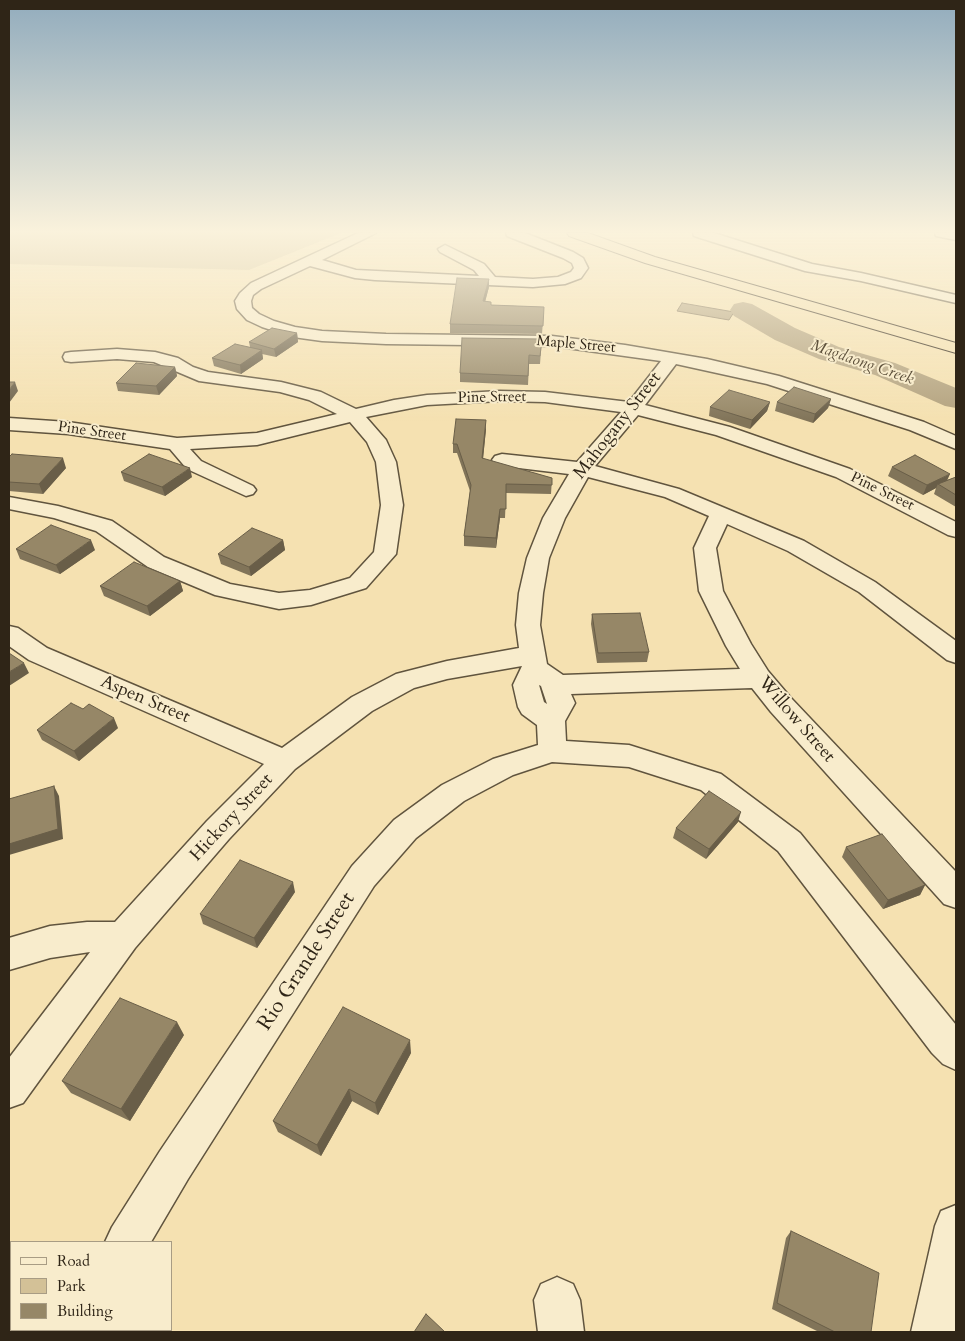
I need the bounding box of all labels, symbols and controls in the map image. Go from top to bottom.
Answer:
street label: Maple Street [536,333,616,357]
water label: Magdaong Creek [808,336,916,390]
street label: Mahogany Street [569,368,667,484]
street label: Pine Street [458,388,526,408]
street label: Pine Street [57,418,127,446]
street label: Pine Street [847,469,917,515]
street label: Aspen Street [97,672,193,728]
street label: Willow Street [753,673,839,767]
street label: Hickory Street [186,770,278,866]
street label: Rio Grande Street [253,888,361,1036]
legend [10,1241,172,1331]
text: Road [57,1251,90,1271]
text: Park [57,1276,86,1296]
text: Building [57,1301,113,1321]

